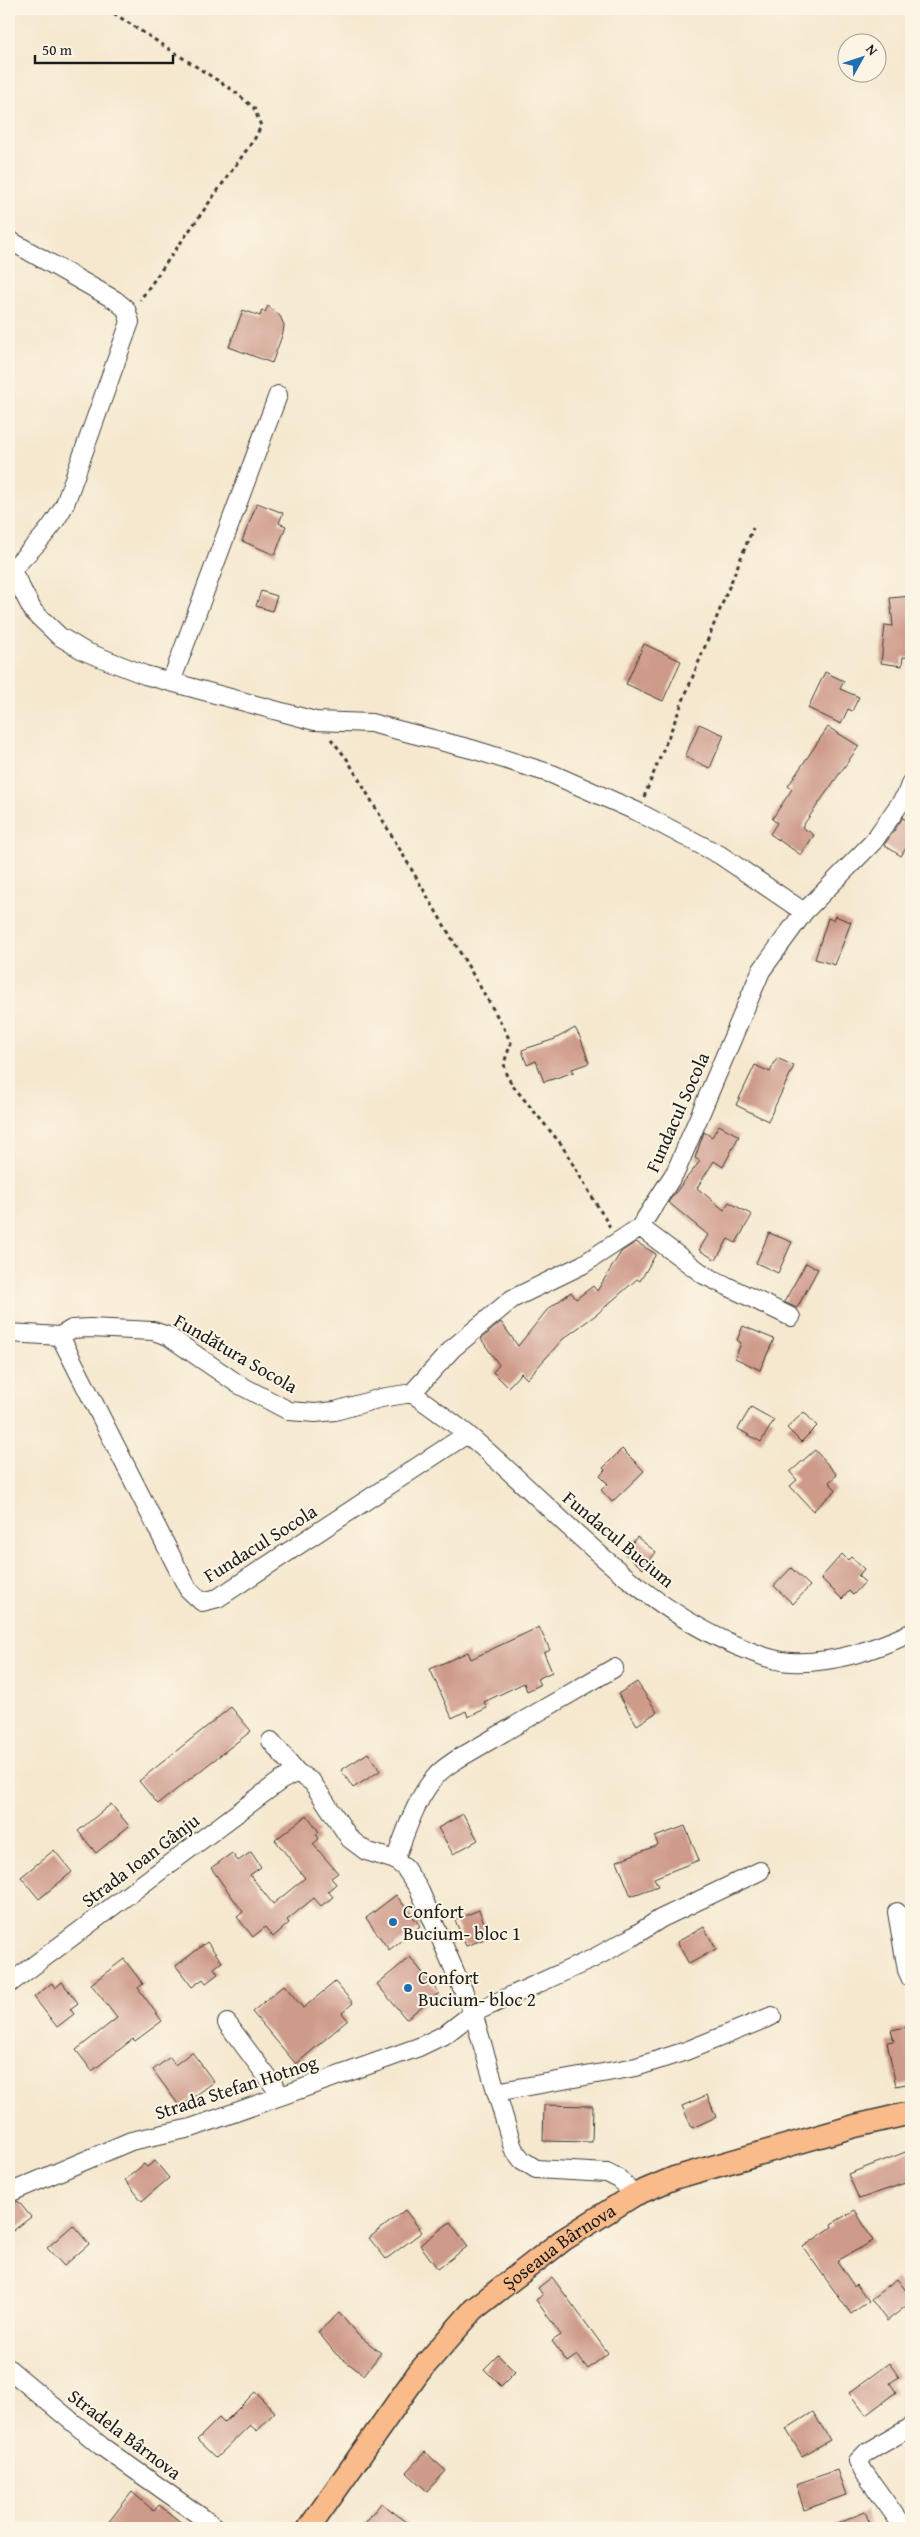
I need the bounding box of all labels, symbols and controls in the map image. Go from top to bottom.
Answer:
scale bar [35,32,172,64]
north arrow [838,32,888,82]
text: 50 m [42,39,73,60]
text: N [861,40,883,60]
street label: Fundacul Socola [638,1047,716,1177]
street label: Fundătura Socola [169,1306,303,1400]
street label: Fundacul Bucium [557,1484,681,1594]
street label: Fundacul Socola [198,1497,322,1589]
street label: Strada Ioan Gânju [75,1806,206,1914]
place label: Confort Bucium- bloc 1 [403,1897,521,1947]
marker: Confort Bucium- bloc 1 [387,1916,399,1928]
place label: Confort Bucium- bloc 2 [418,1963,536,2013]
marker: Confort Bucium- bloc 2 [402,1982,414,1994]
street label: Strada Stefan Hotnog [151,2047,321,2127]
street label: Șoseaua Bârnova [496,2196,621,2296]
street label: Stradela Bârnova [62,2382,188,2486]

